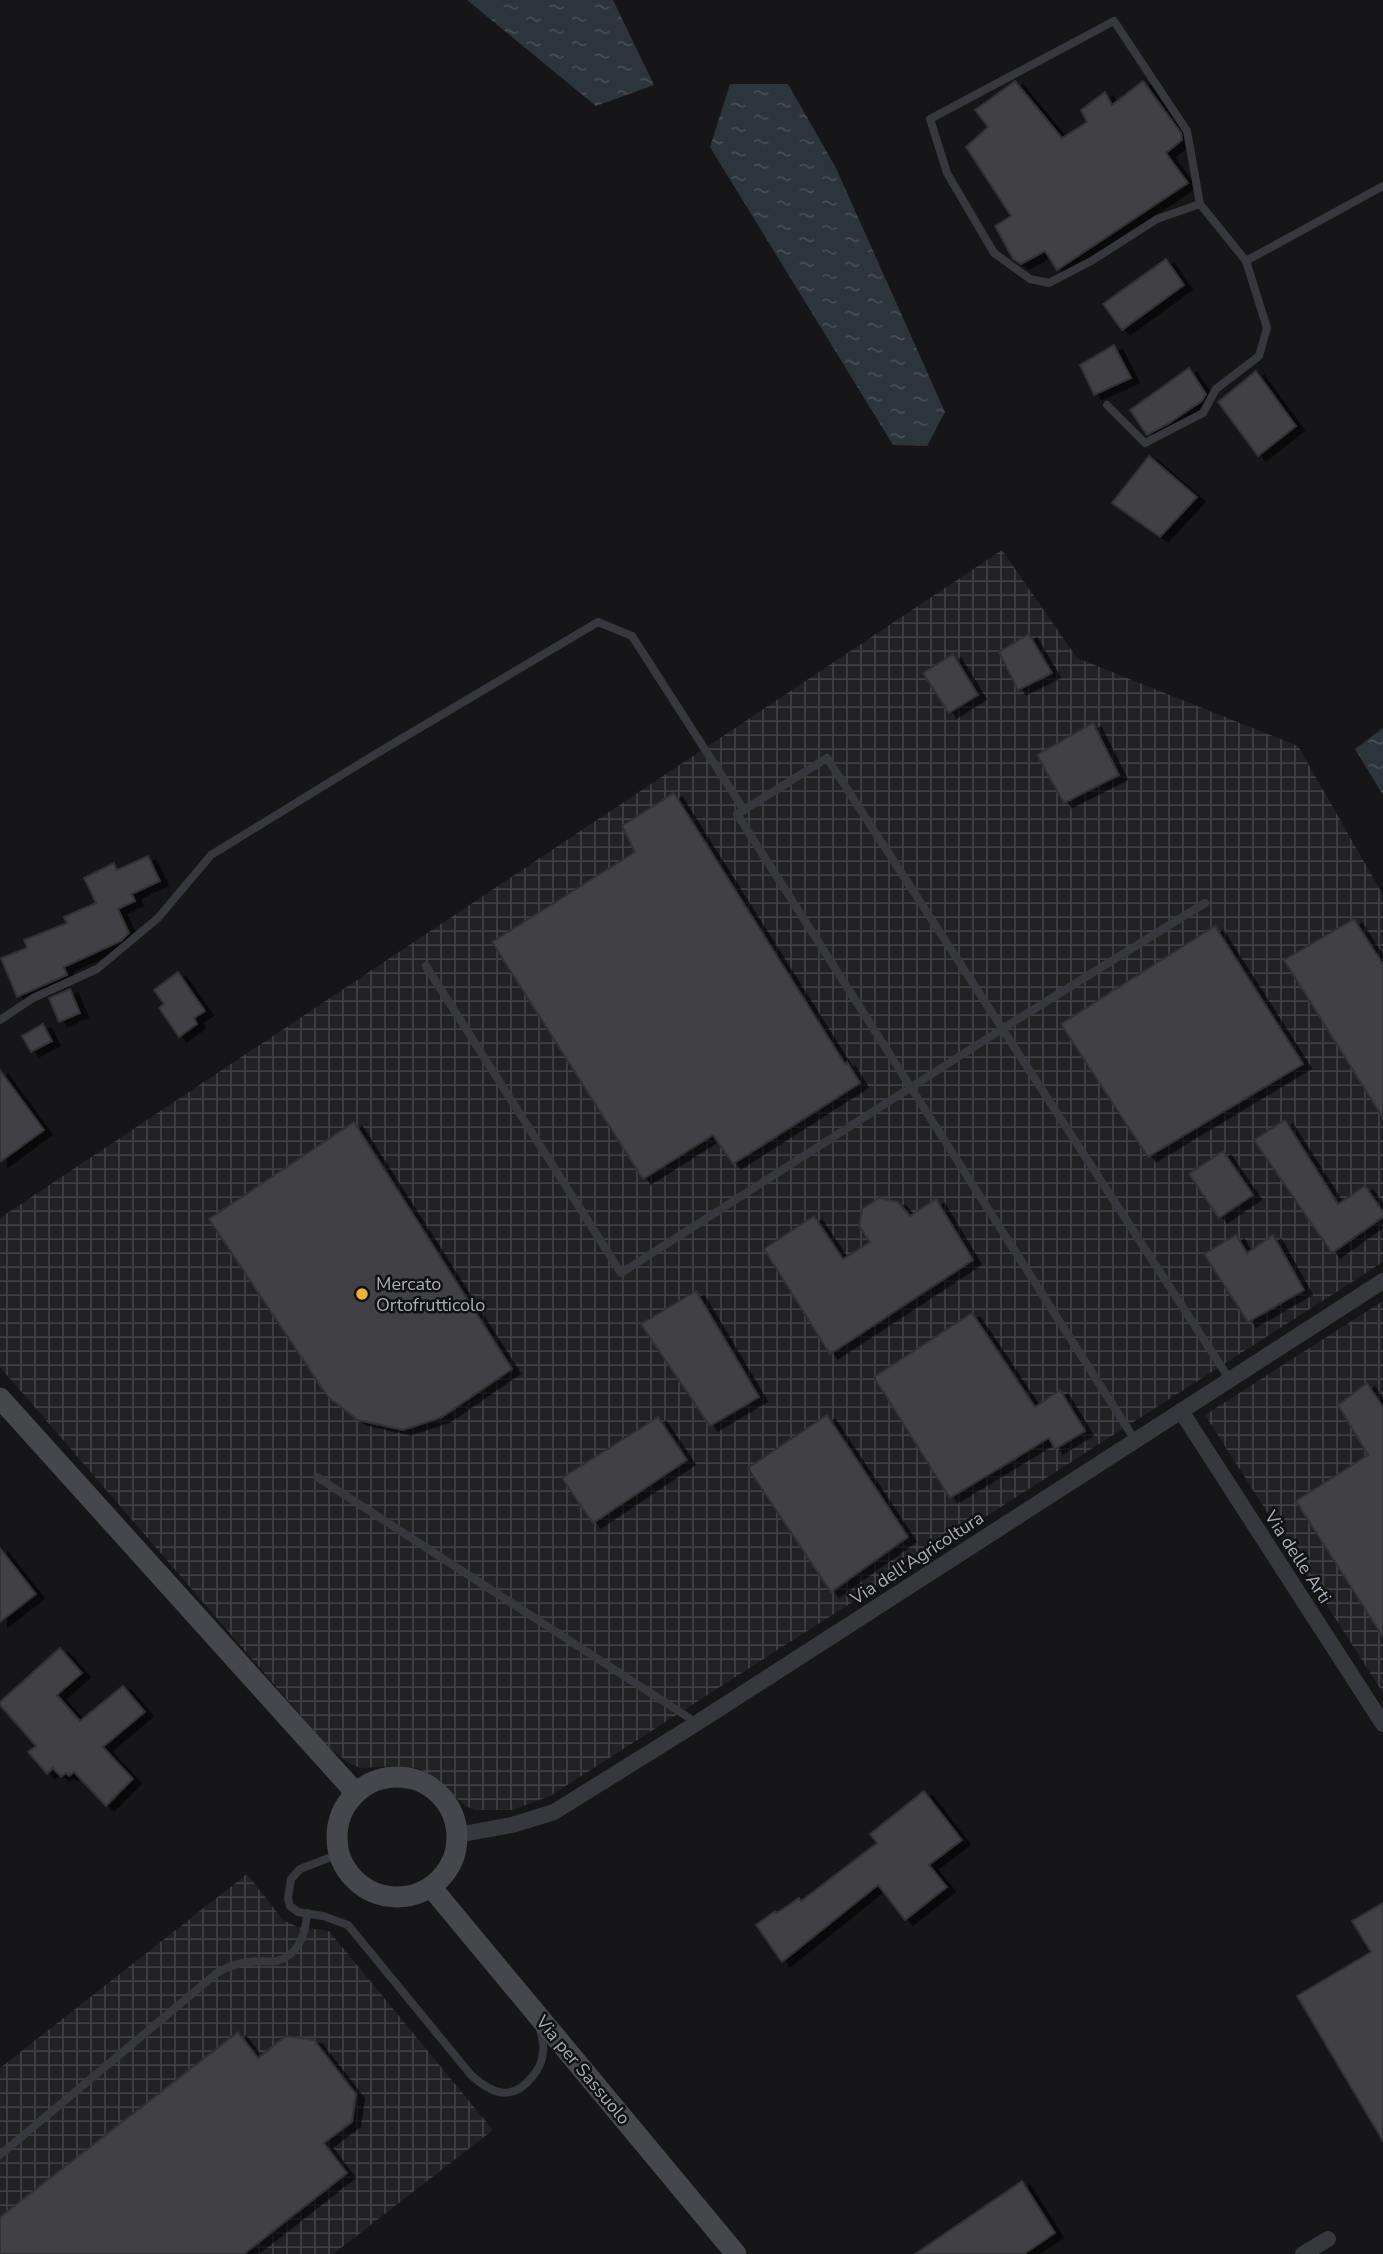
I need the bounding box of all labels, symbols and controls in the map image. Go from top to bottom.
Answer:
place label: Mercato Ortofrutticolo [376,1272,485,1317]
marker: Mercato Ortofrutticolo [354,1286,370,1302]
street label: Via delle Arti [1258,1505,1337,1608]
street label: Via dell'Agricoltura [845,1506,988,1611]
street label: Via per Sassuolo [530,2010,636,2129]

